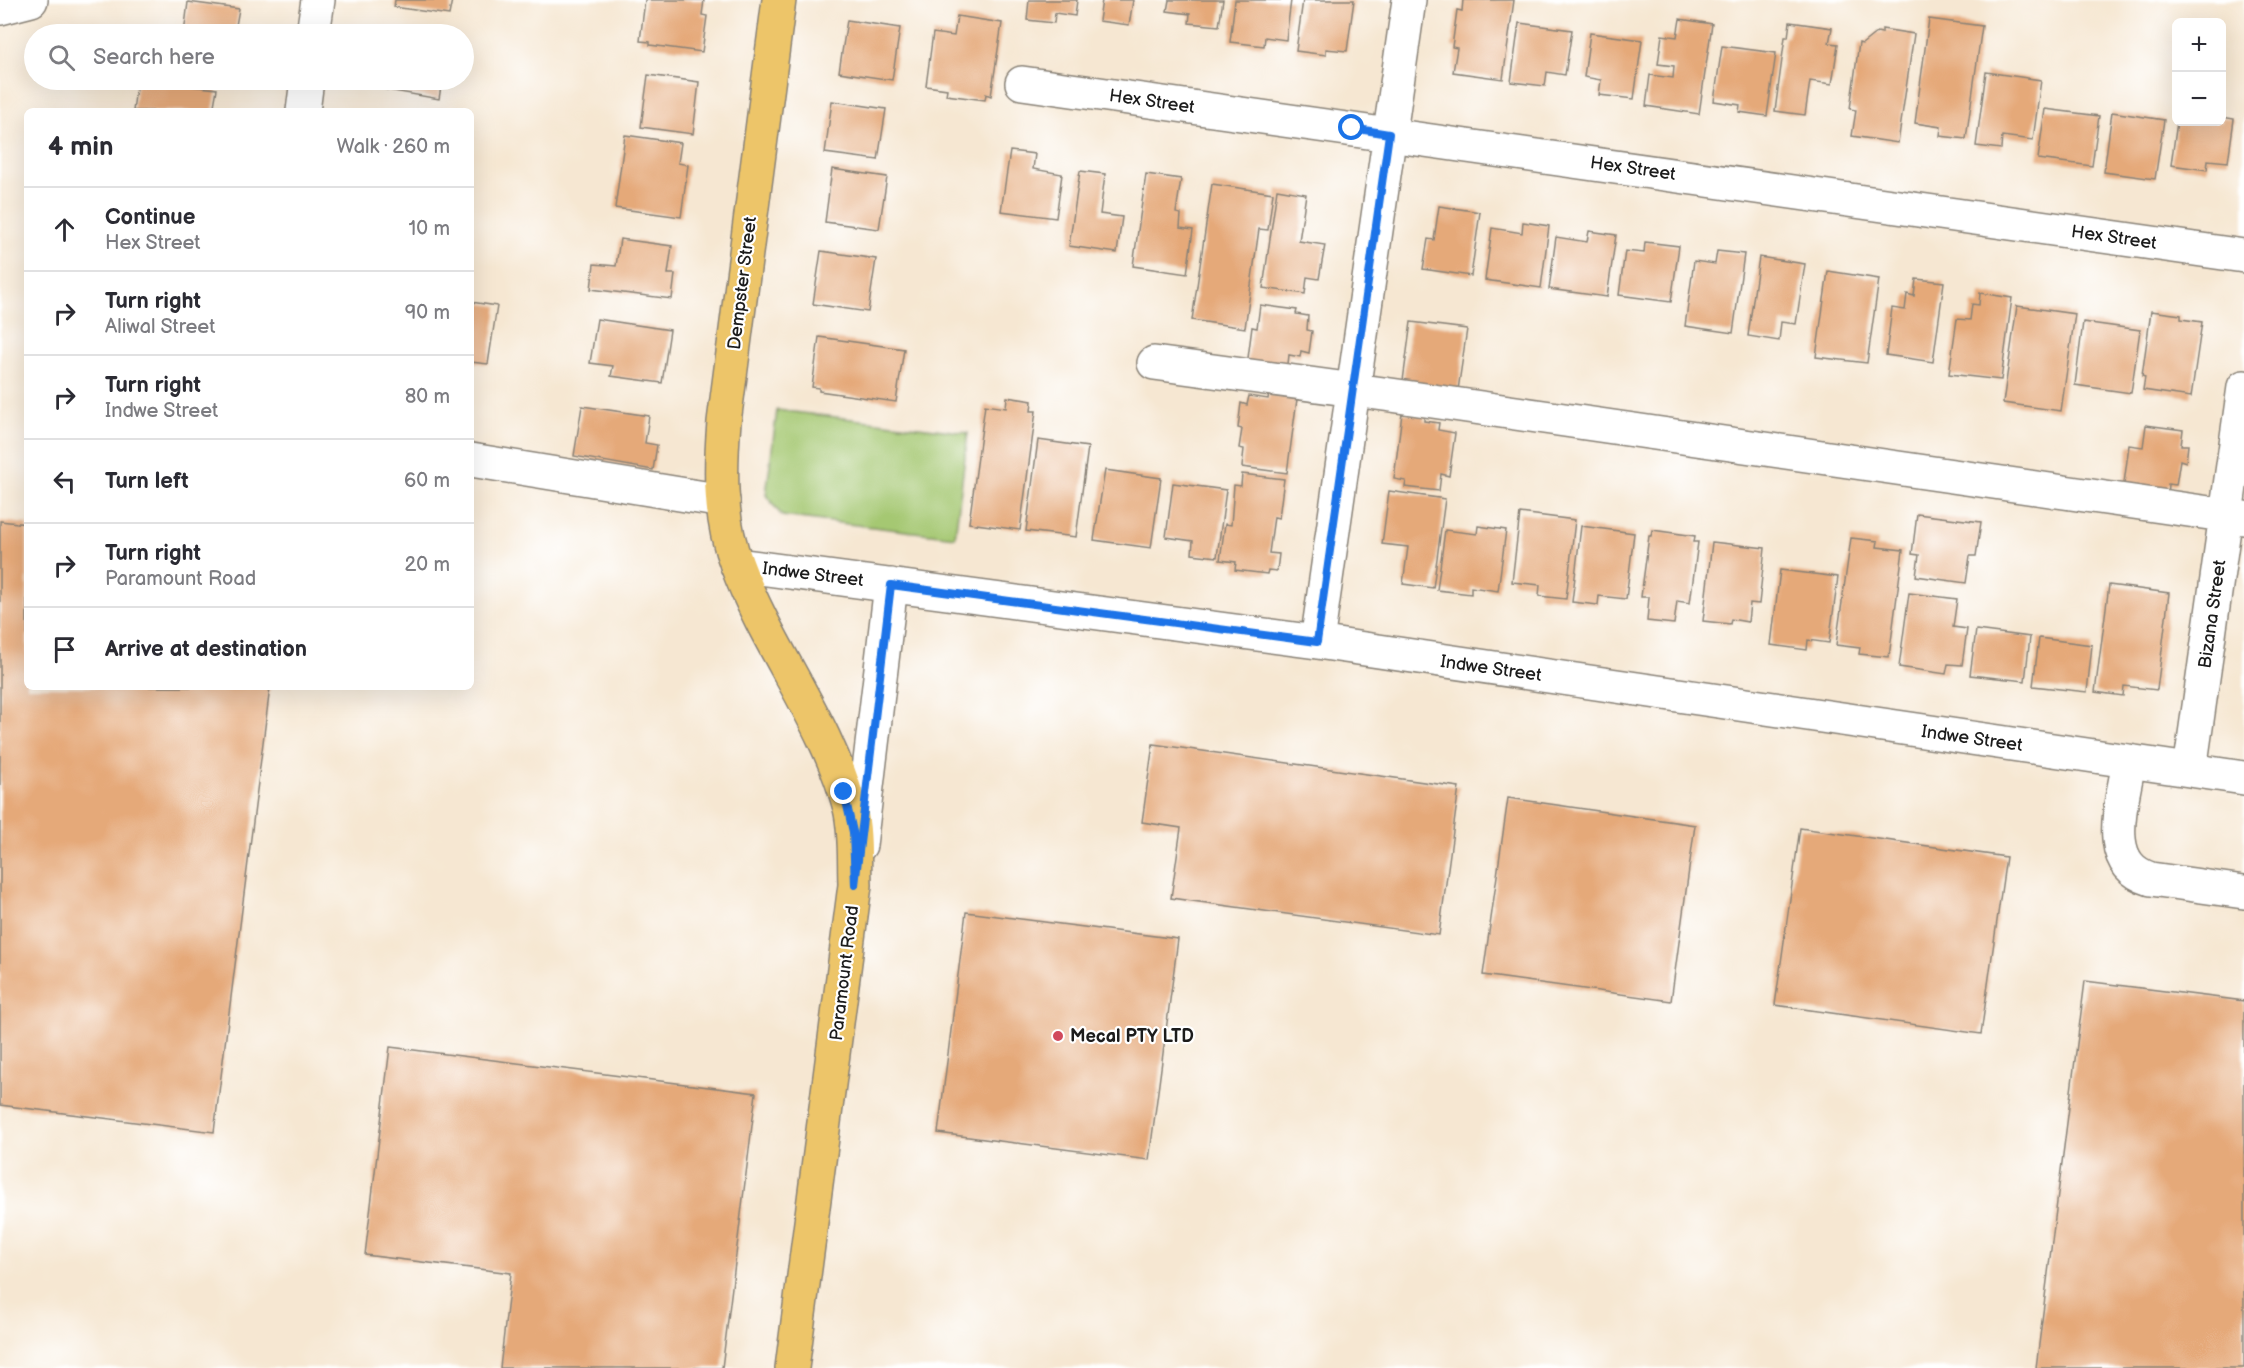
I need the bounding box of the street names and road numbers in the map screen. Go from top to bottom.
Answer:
street label: Hex Street [1108,85,1196,118]
street label: Hex Street [1589,152,1677,185]
street label: Dempster Street [724,215,761,351]
street label: Hex Street [2070,221,2158,254]
street label: Indwe Street [761,558,865,591]
street label: Bizana Street [2194,558,2231,670]
street label: Indwe Street [1439,651,1543,686]
street label: Indwe Street [1920,721,2024,756]
street label: Paramount Road [826,904,863,1042]

